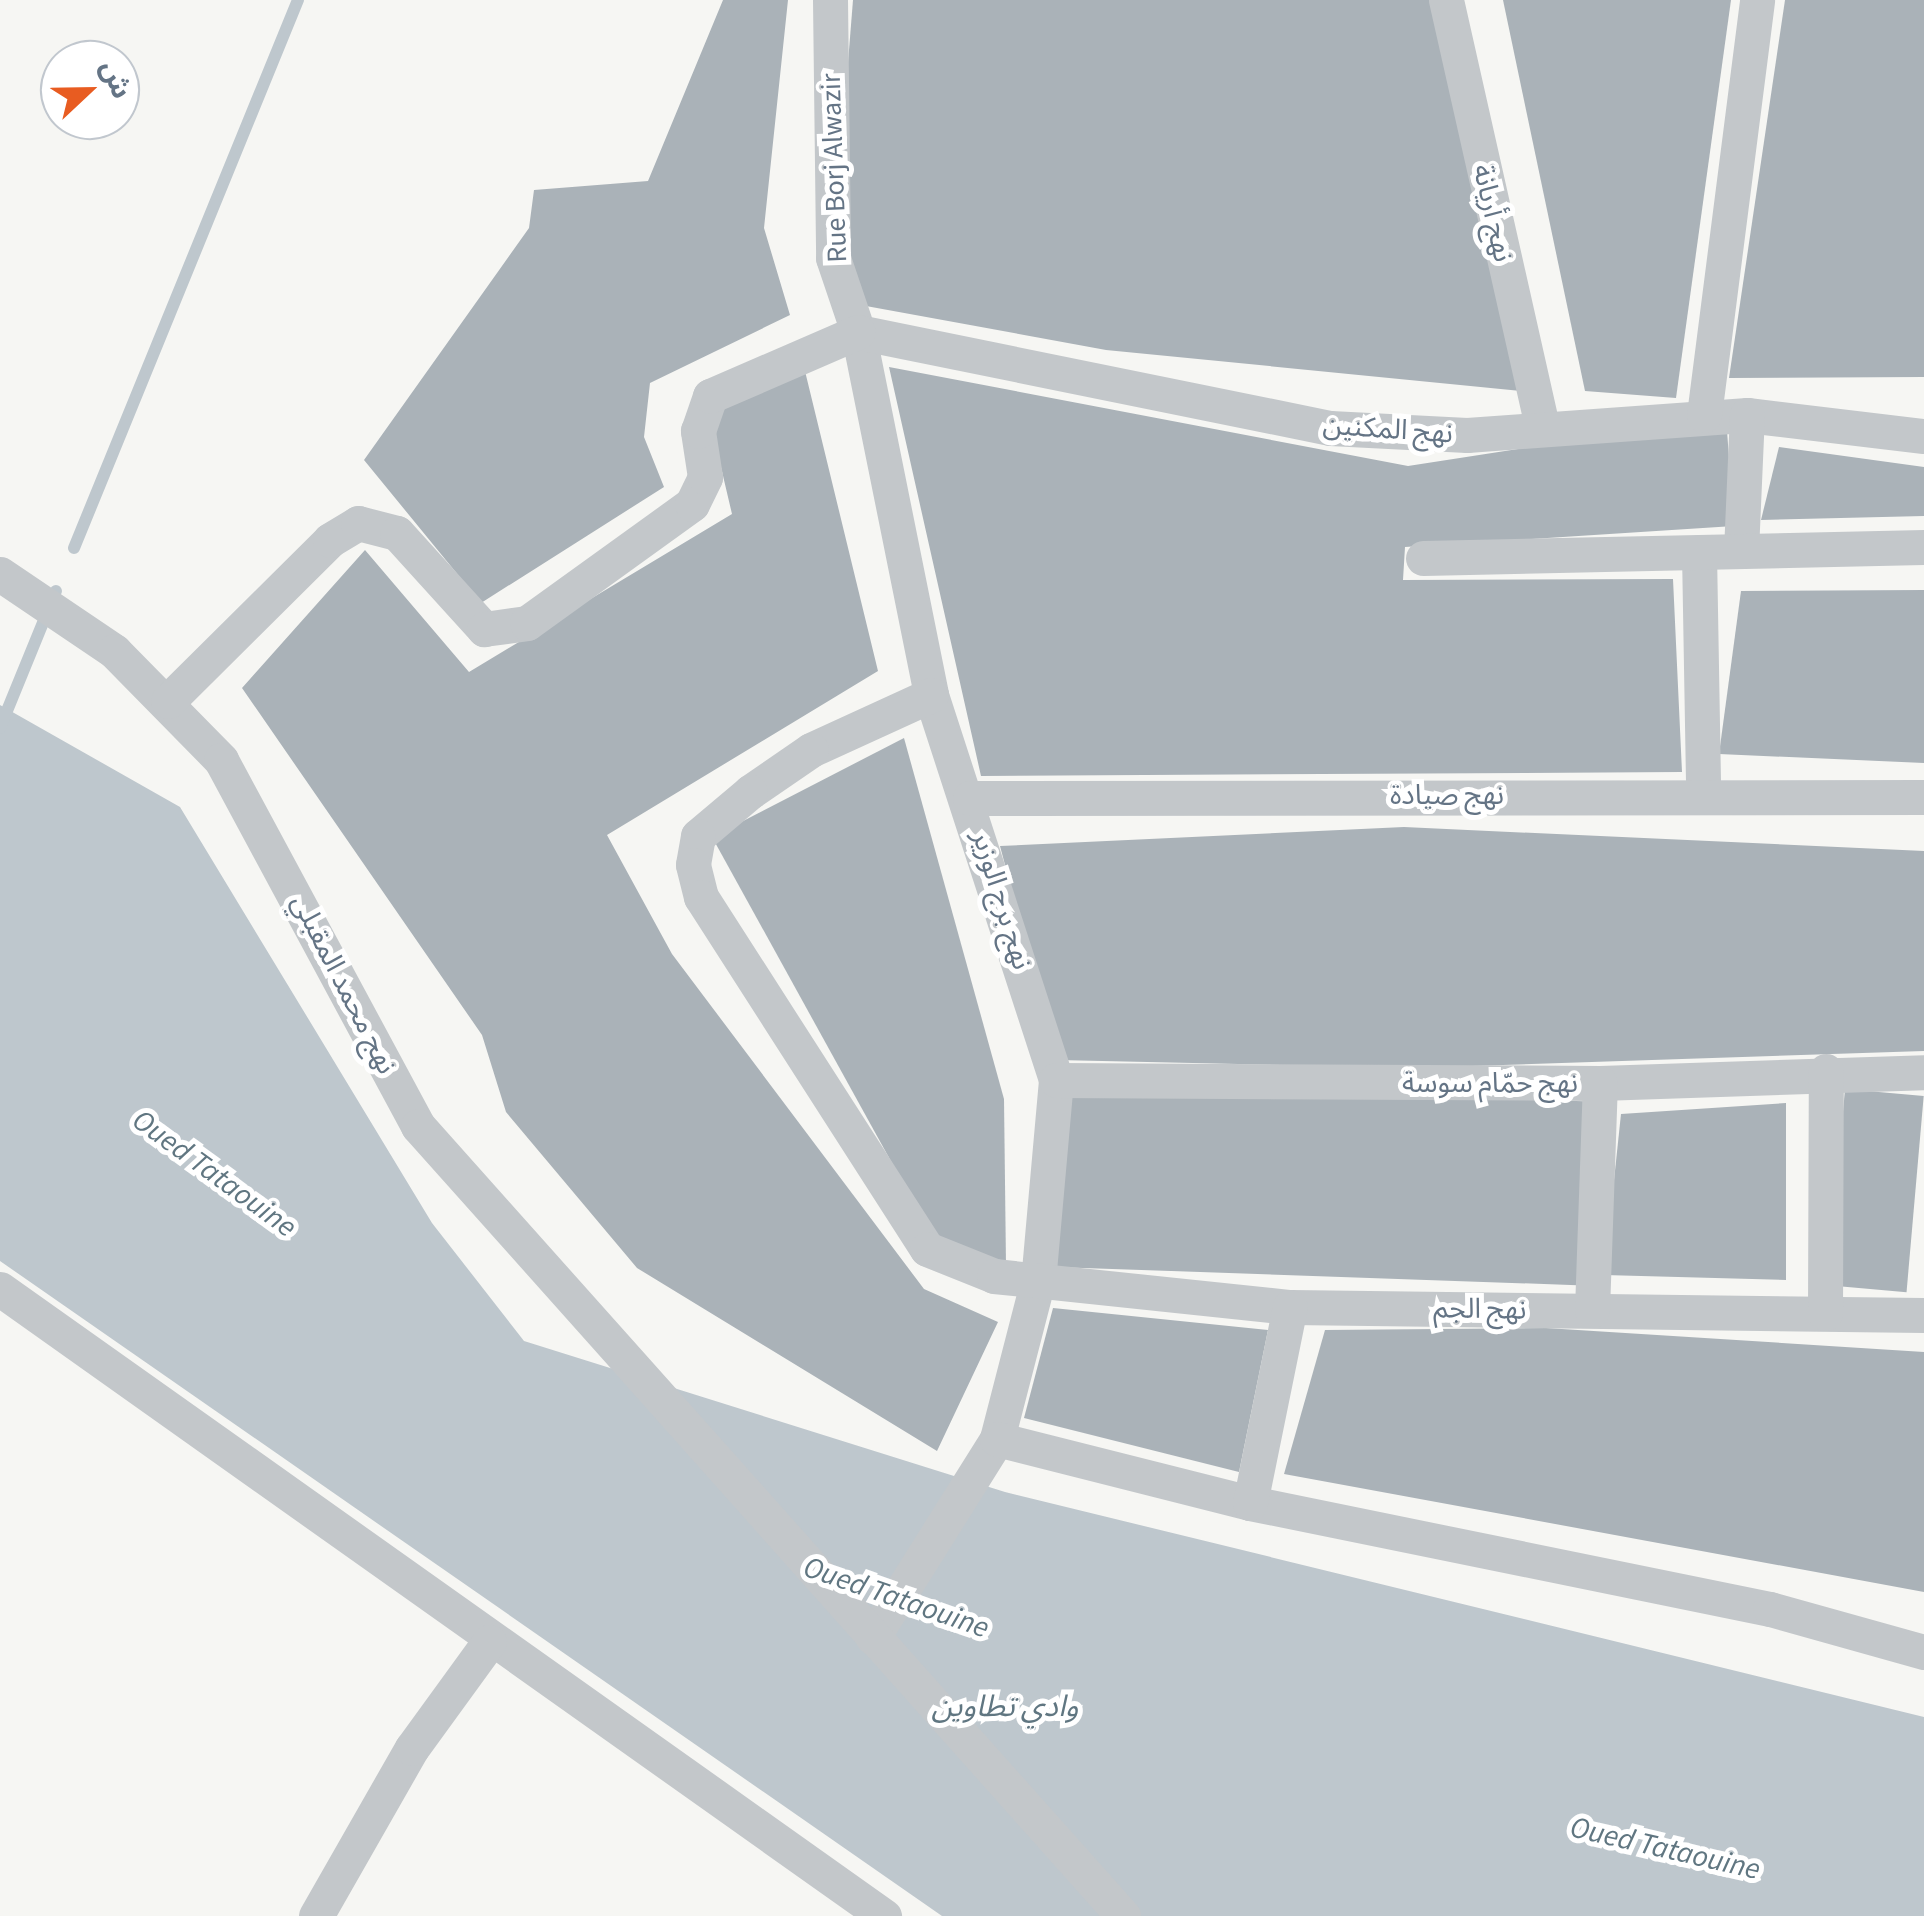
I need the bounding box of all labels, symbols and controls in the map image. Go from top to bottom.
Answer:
north arrow [40,40,140,140]
text: ش [90,54,142,105]
street label: Rue Borj Alwazir [814,73,854,263]
street label: نهج أريانة [1465,161,1521,265]
street label: نهج المكنين [1322,408,1454,450]
street label: نهج صيادة [1390,778,1504,812]
street label: نهج برج الوزير [965,826,1039,974]
street label: نهج محمد المقبلي [284,888,404,1080]
street label: نهج حمّام سوسة [1402,1066,1578,1100]
water label: Oued Tataouine [125,1102,303,1246]
street label: نهج الجم [1433,1291,1527,1327]
water label: Oued Tataouine [798,1549,994,1647]
water label: وادي تطاوين [932,1689,1078,1725]
water label: Oued Tataouine [1566,1810,1764,1888]

